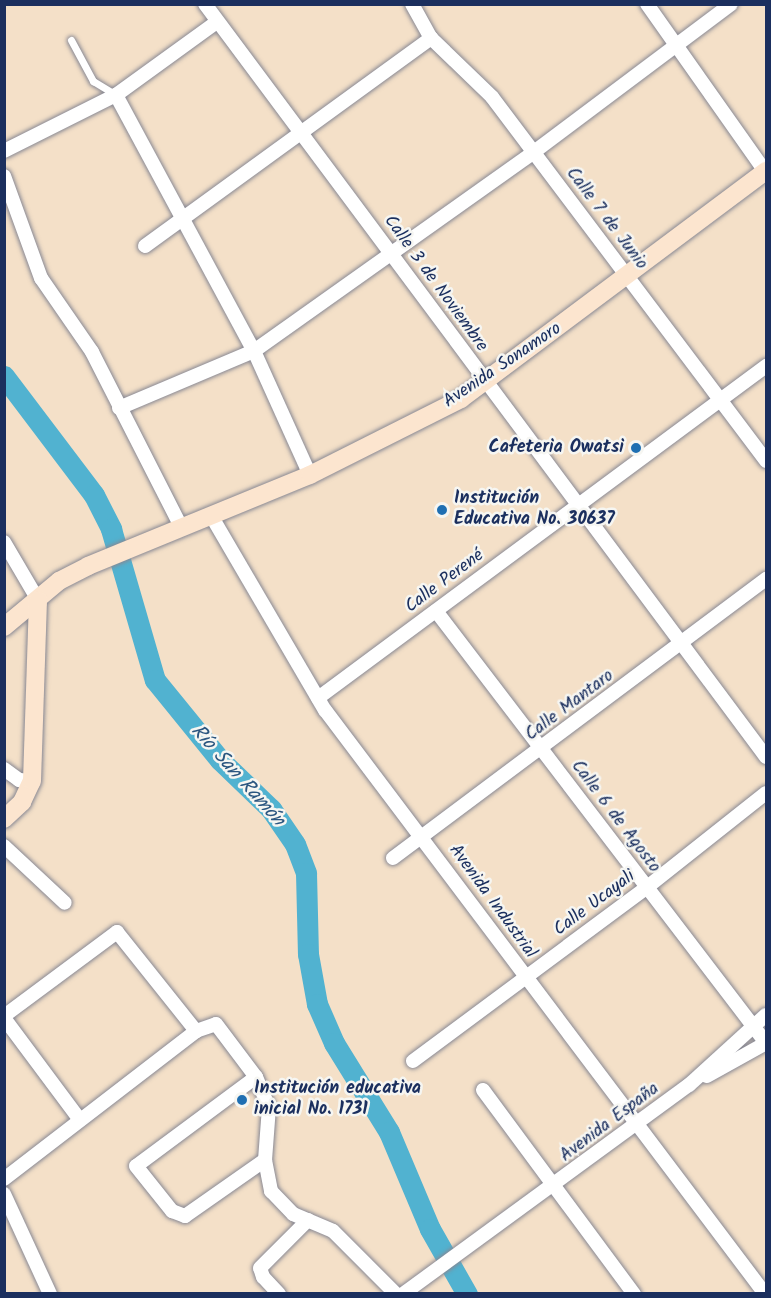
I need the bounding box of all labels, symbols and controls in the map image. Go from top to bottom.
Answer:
street label: Calle 7 de Junio [561,164,651,274]
street label: Calle 3 de Noviembre [378,212,492,356]
street label: Avenida Sonamoro [440,319,566,413]
place label: Cafeteria Owatsi [489,437,624,459]
marker: Cafeteria Owatsi [629,441,643,455]
place label: Institución Educativa No. 30637 [454,489,615,532]
marker: Institución Educativa No. 30637 [435,503,449,517]
street label: Calle Perené [401,545,489,619]
street label: Calle Mantaro [522,666,618,746]
water label: Río San Ramón [185,720,289,832]
street label: Calle 6 de Agosto [566,756,664,878]
street label: Avenida Industrial [443,841,541,963]
street label: Calle Ucayali [550,866,640,942]
place label: Institución educativa inicial No. 1731 [254,1079,421,1122]
street label: Avenida España [556,1079,664,1167]
marker: Institución educativa inicial No. 1731 [235,1093,249,1107]

